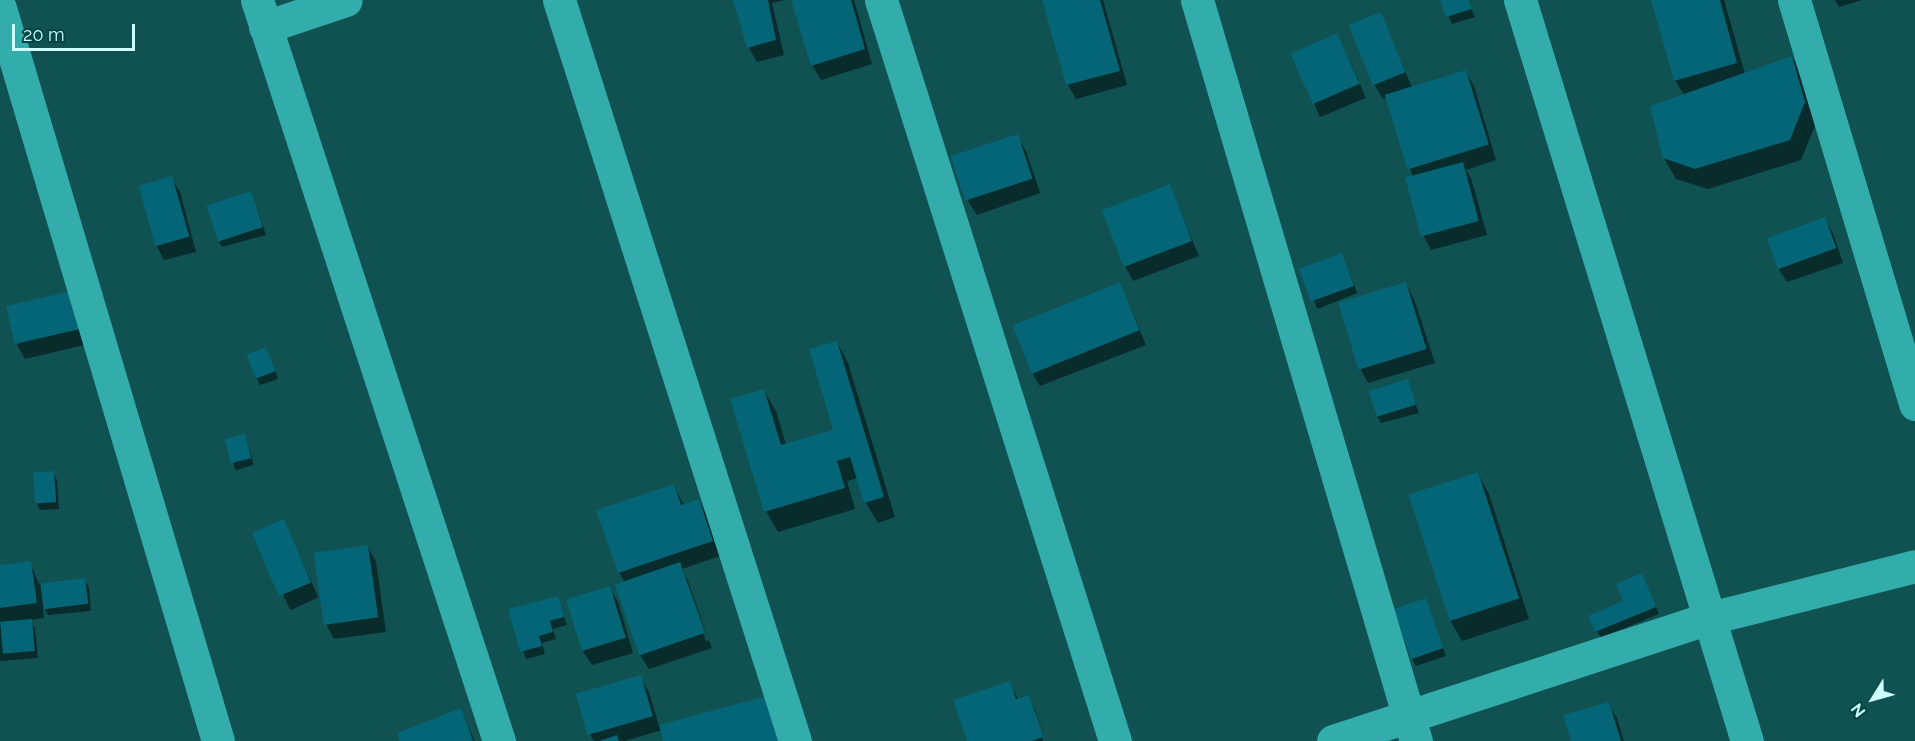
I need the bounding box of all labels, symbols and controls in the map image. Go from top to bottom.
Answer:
scale bar [15,12,138,50]
text: 20 m [23,24,65,45]
north arrow [1843,669,1903,729]
text: N [1847,700,1869,721]

